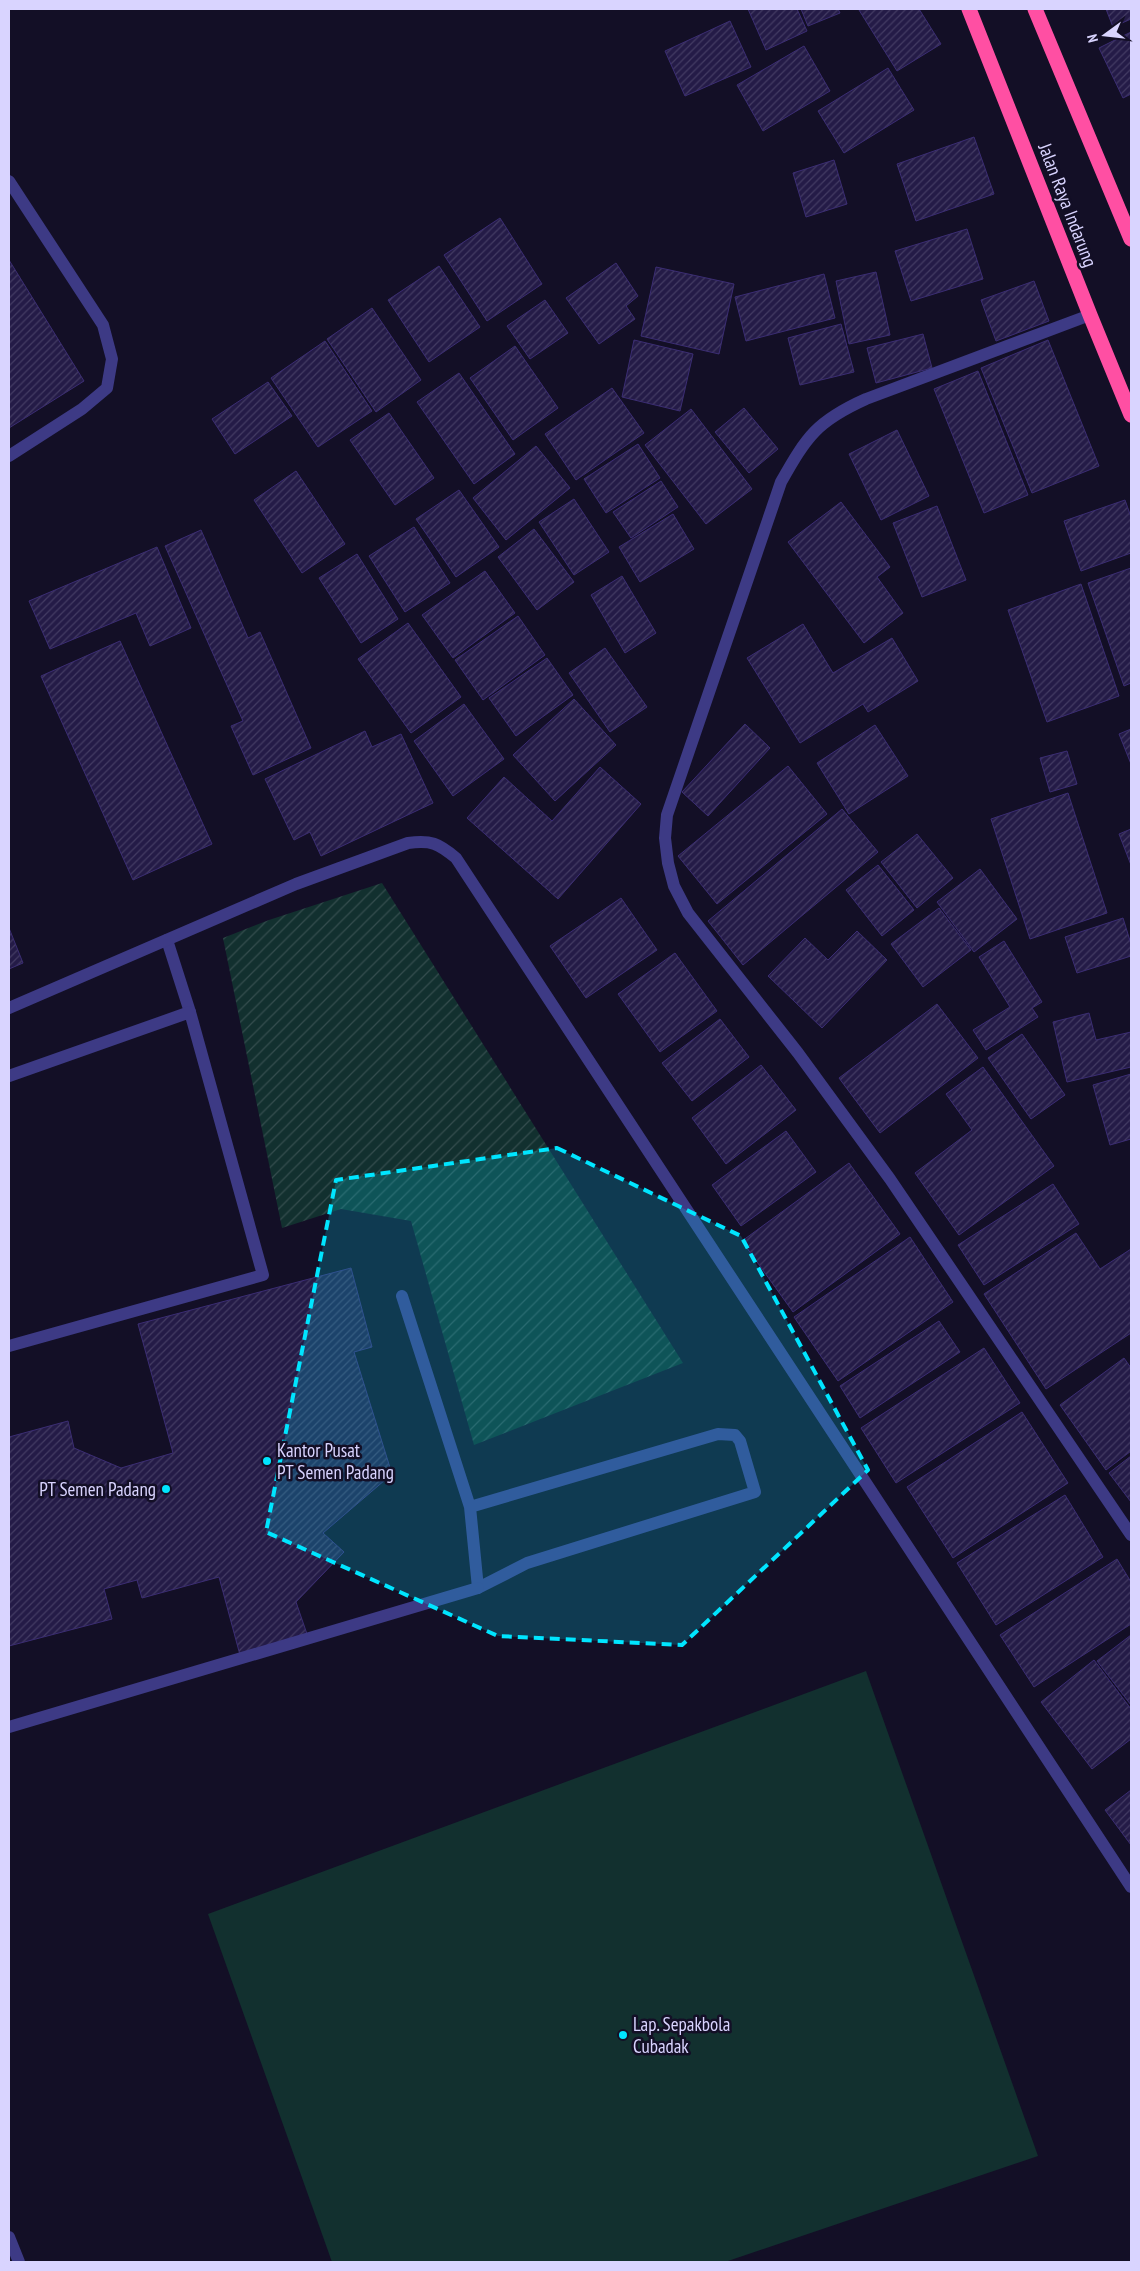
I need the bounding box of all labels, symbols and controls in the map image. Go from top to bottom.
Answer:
north arrow [1080,10,1130,60]
text: N [1083,32,1102,44]
street label: Jalan Raya Indarung [1033,139,1103,270]
place label: Kantor Pusat PT Semen Padang [277,1438,394,1484]
marker: Kantor Pusat PT Semen Padang [261,1455,273,1467]
place label: PT Semen Padang [39,1477,156,1501]
marker: PT Semen Padang [160,1483,172,1495]
place label: Lap. Sepakbola Cubadak [633,2012,730,2058]
marker: Lap. Sepakbola Cubadak [617,2029,629,2041]

